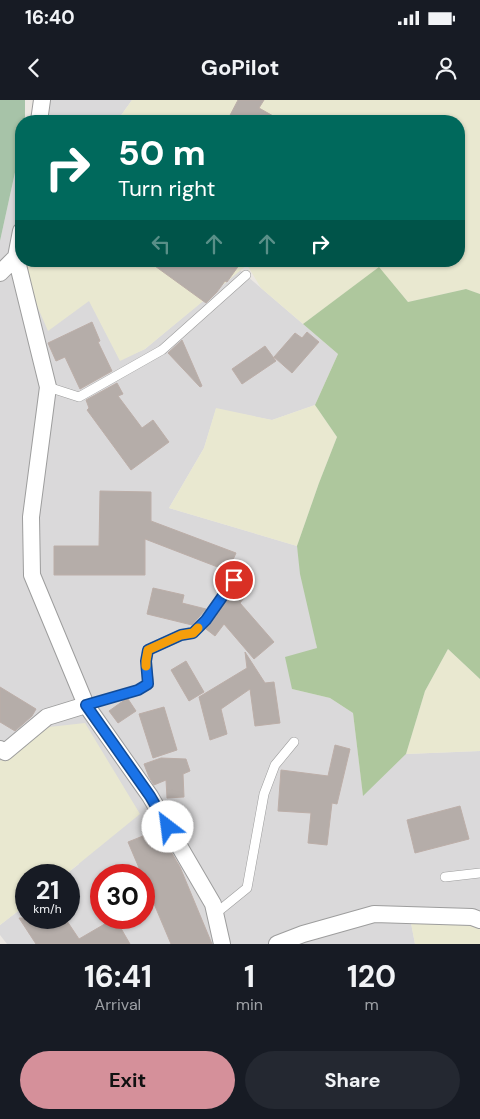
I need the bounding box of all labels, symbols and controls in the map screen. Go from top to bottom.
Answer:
text: 16:40 [25,5,75,30]
text: GoPilot [201,53,279,82]
icon: back [20,54,48,82]
icon: person [432,54,460,82]
text: 50 m [118,130,206,176]
icon: right [35,135,100,200]
text: Turn right [118,174,215,203]
icon: left [147,230,175,258]
icon: ahead [200,230,228,258]
icon: ahead [253,230,281,258]
icon: right [306,230,334,258]
pin [213,559,255,601]
icon: arrive [220,566,248,594]
position arrow [141,800,193,852]
speed limit sign: 30 [90,864,155,929]
text: 21 [36,874,59,907]
text: km/h [33,901,62,917]
text: 16:41 [84,957,152,996]
text: 1 [244,957,255,996]
text: 120 [347,957,396,996]
text: Arrival [95,994,141,1015]
text: min [236,994,263,1015]
text: m [364,994,379,1015]
button: Exit [20,1051,235,1109]
button: Share [245,1051,460,1109]

